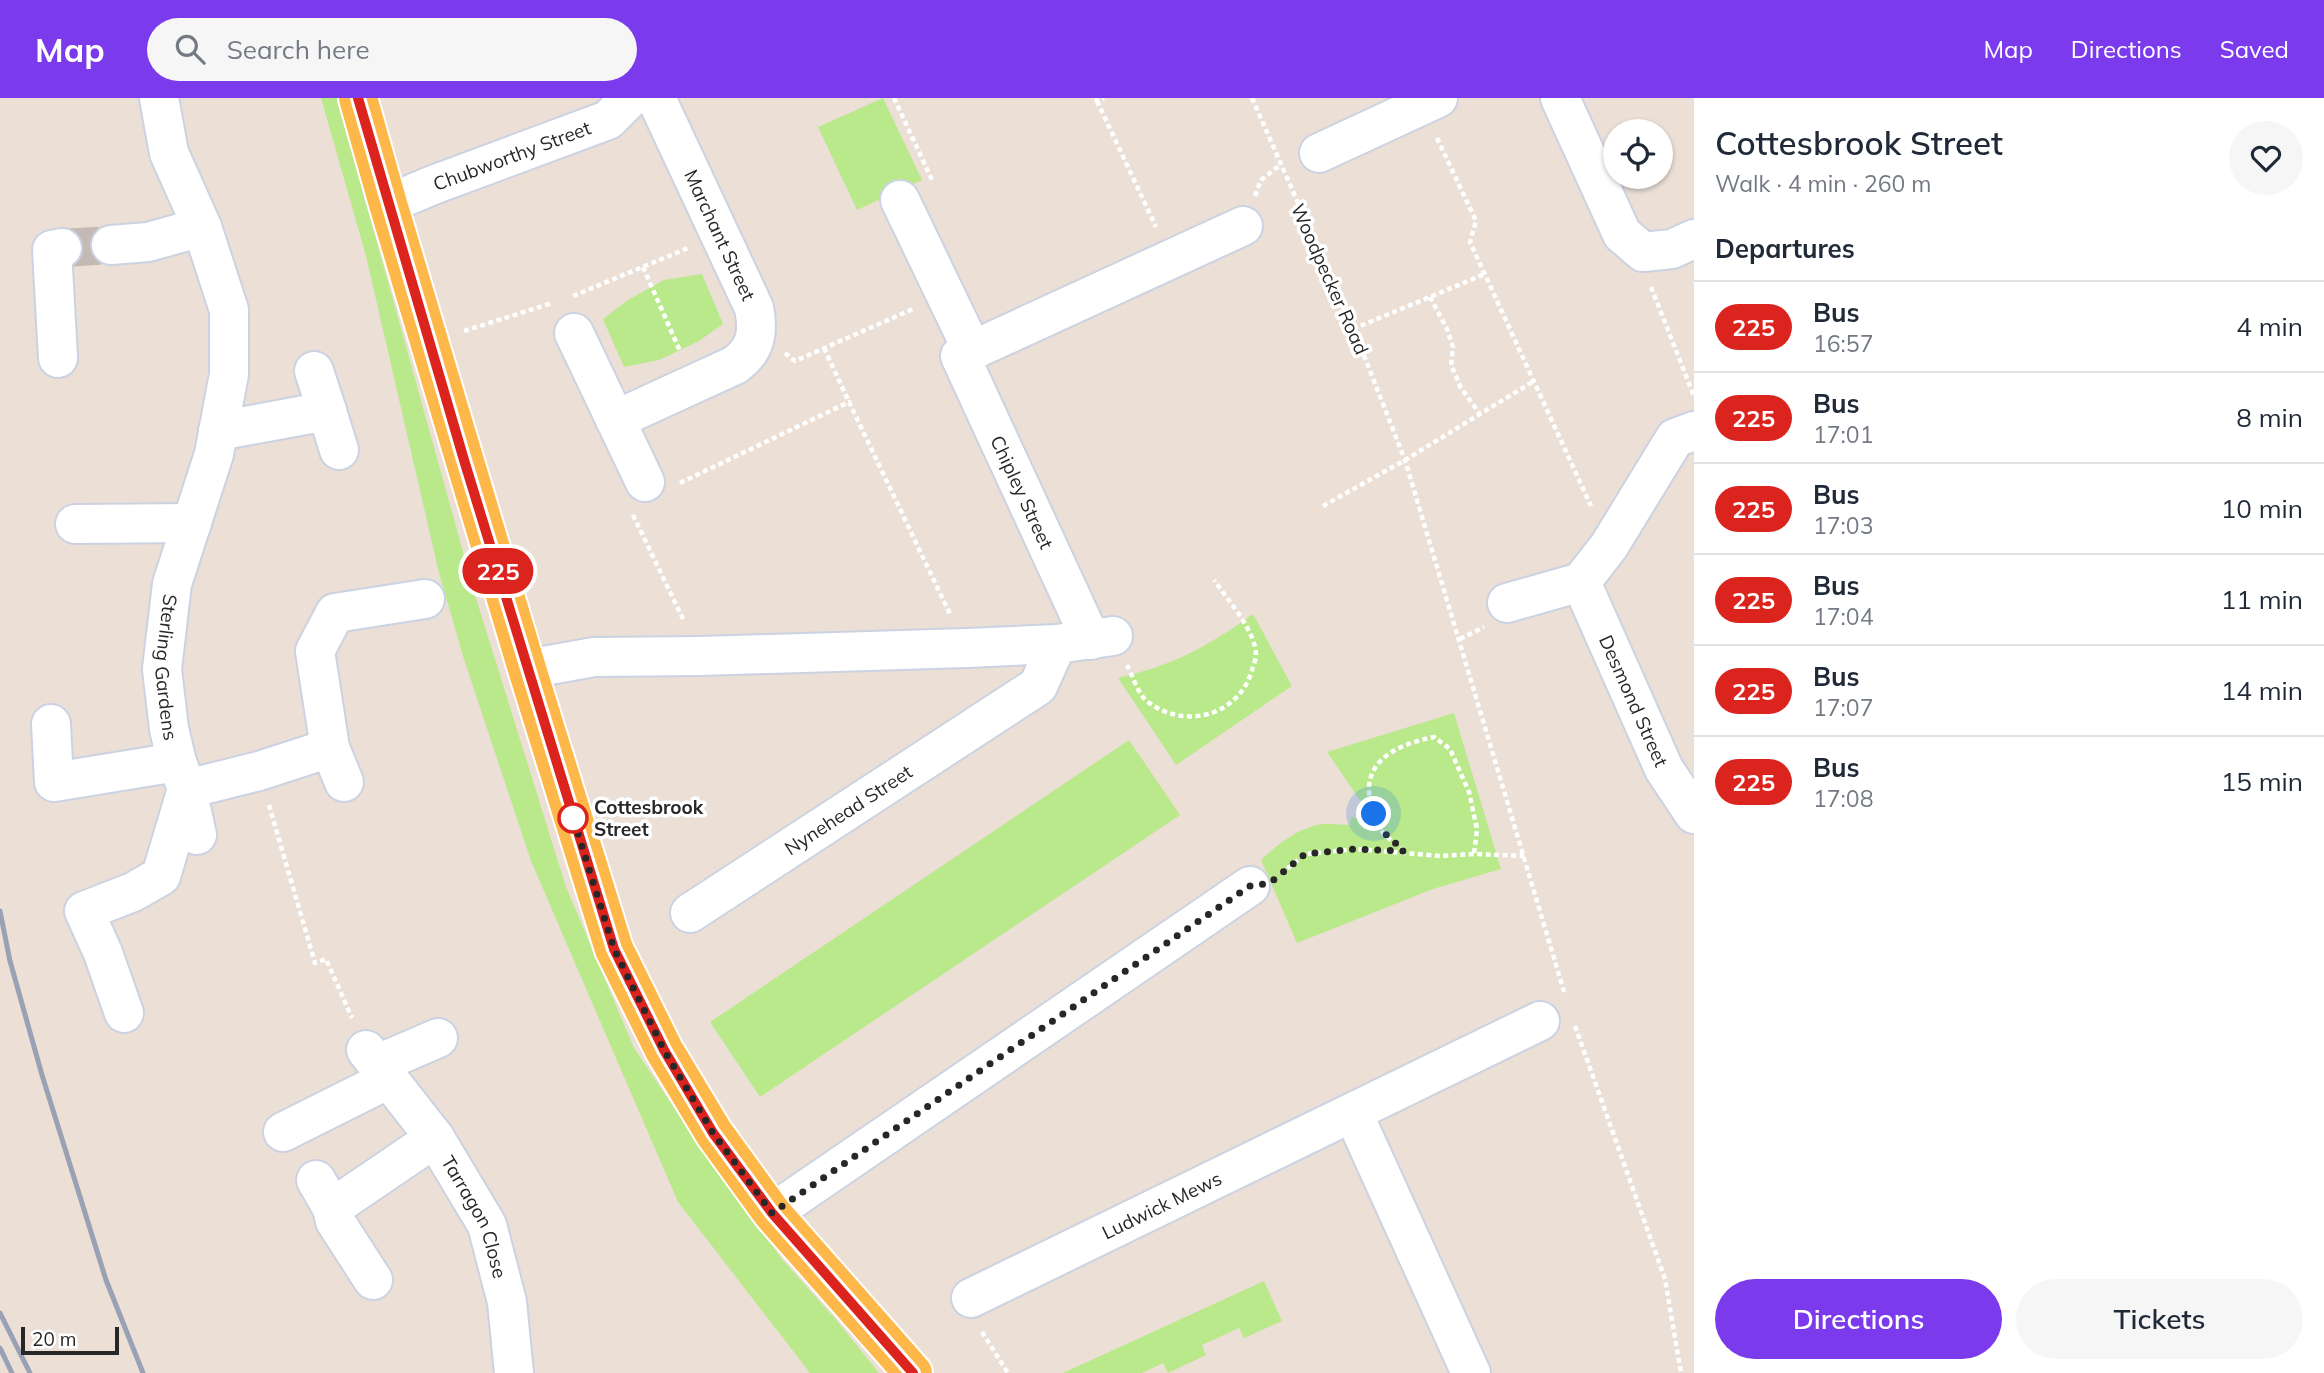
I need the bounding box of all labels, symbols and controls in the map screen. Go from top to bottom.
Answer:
search box [147,18,637,81]
text: Map [35,29,105,70]
icon: search [171,30,209,68]
text: Search here [227,33,370,66]
text: Map [1983,34,2033,64]
text: Directions [2071,34,2182,64]
text: Saved [2220,34,2289,64]
street label: Chubworthy Street [430,115,594,196]
map controls [1603,119,1673,189]
button: locate [1603,119,1673,189]
button: heart [2229,121,2303,195]
text: Cottesbrook Street [1715,122,2003,163]
street label: Marchant Street [679,166,761,305]
text: Walk · 4 min · 260 m [1715,169,1932,198]
street label: Woodpecker Road [1286,200,1374,358]
text: Departures [1715,232,1855,265]
text: Bus [1813,296,1859,329]
text: 4 min [2236,310,2303,343]
text: 225 [1732,312,1775,342]
text: 16:57 [1813,329,1873,358]
text: Bus [1813,387,1859,420]
text: 8 min [2236,401,2303,434]
text: 225 [1732,403,1775,433]
text: 17:01 [1813,420,1873,449]
street label: Chipley Street [985,431,1059,553]
text: Bus [1813,478,1859,511]
text: 10 min [2221,492,2303,525]
text: 225 [1732,494,1775,524]
text: 17:03 [1813,511,1873,540]
line badge: 225 [458,548,538,594]
text: 225 [476,556,520,586]
text: Bus [1813,569,1859,602]
text: 11 min [2221,583,2303,616]
text: 225 [1732,585,1775,615]
street label: Sterling Gardens [150,593,183,743]
text: 17:04 [1813,602,1873,631]
street label: Desmond Street [1594,631,1674,771]
text: Bus [1813,660,1859,693]
text: 14 min [2221,674,2303,707]
text: 225 [1732,676,1775,706]
text: 17:07 [1813,693,1873,722]
text: Bus [1813,751,1859,784]
street label: Nynehead Street [780,759,917,860]
text: 15 min [2221,765,2303,798]
text: 225 [1732,767,1775,797]
text: 17:08 [1813,784,1873,813]
place label: Cottesbrook Street [594,795,704,841]
your location [1356,796,1391,831]
marker: Cottesbrook Street [558,803,588,833]
street label: Tarragon Close [436,1151,512,1281]
street label: Ludwick Mews [1098,1166,1225,1244]
button: Directions [1715,1279,2002,1359]
button: Tickets [2016,1279,2303,1359]
scale bar [21,1324,119,1356]
text: 20 m [32,1327,76,1351]

